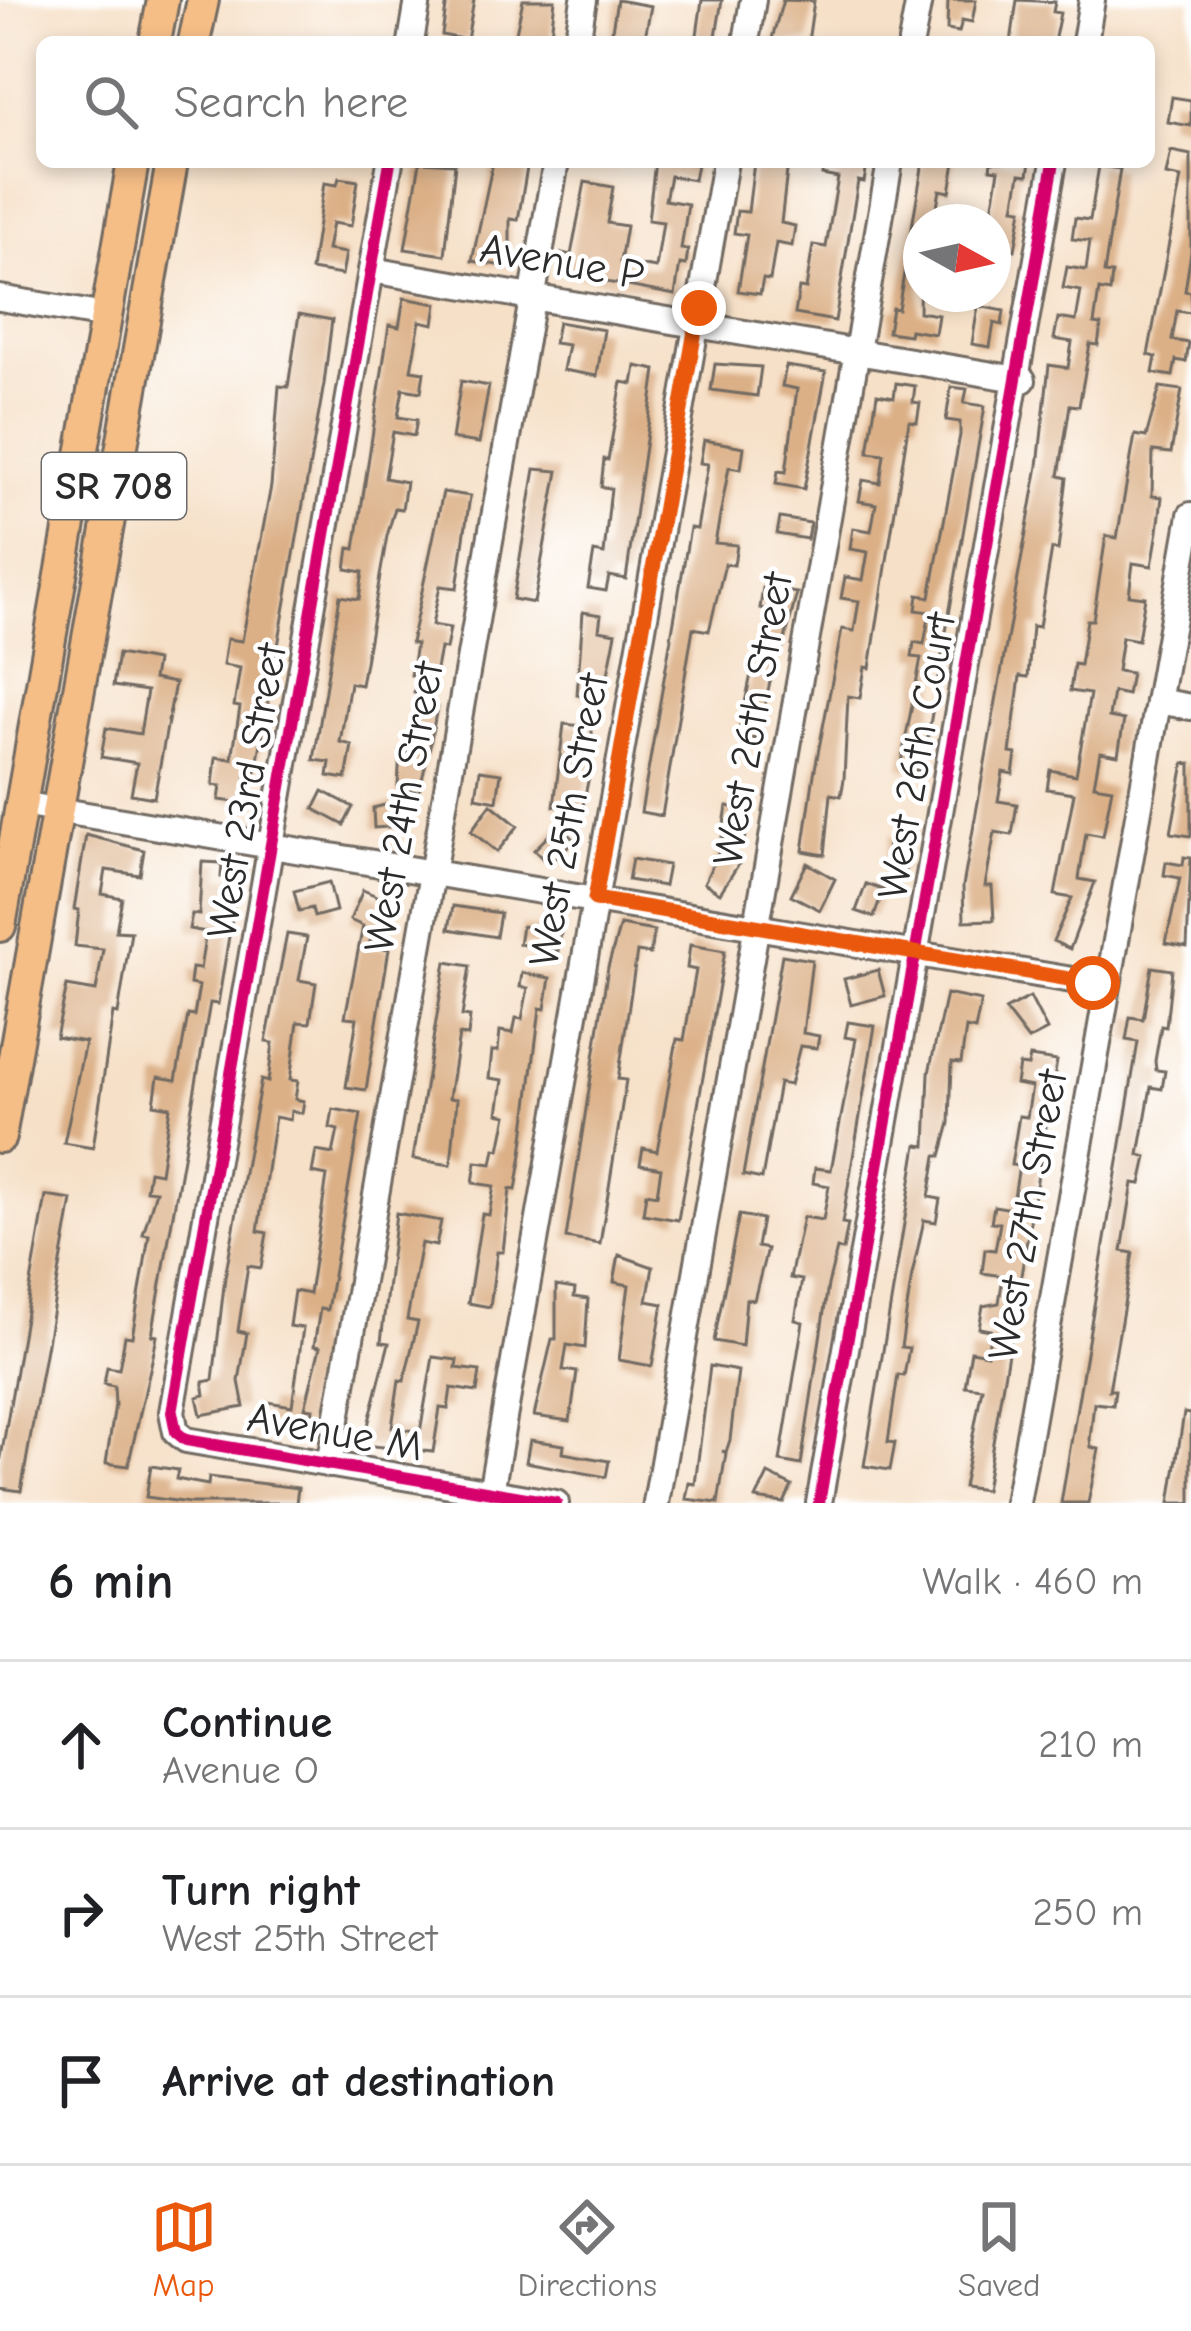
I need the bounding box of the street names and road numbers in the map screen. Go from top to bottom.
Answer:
street label: Avenue P [476,224,648,300]
road number: SR 708 [42,453,186,519]
street label: West 26th Street [703,567,803,869]
street label: West 26th Court [868,607,967,903]
street label: West 23rd Street [197,638,297,942]
street label: West 24th Street [354,656,454,956]
street label: West 25th Street [519,668,619,970]
street label: West 27th Street [978,1064,1078,1364]
street label: Avenue M [244,1392,426,1472]

